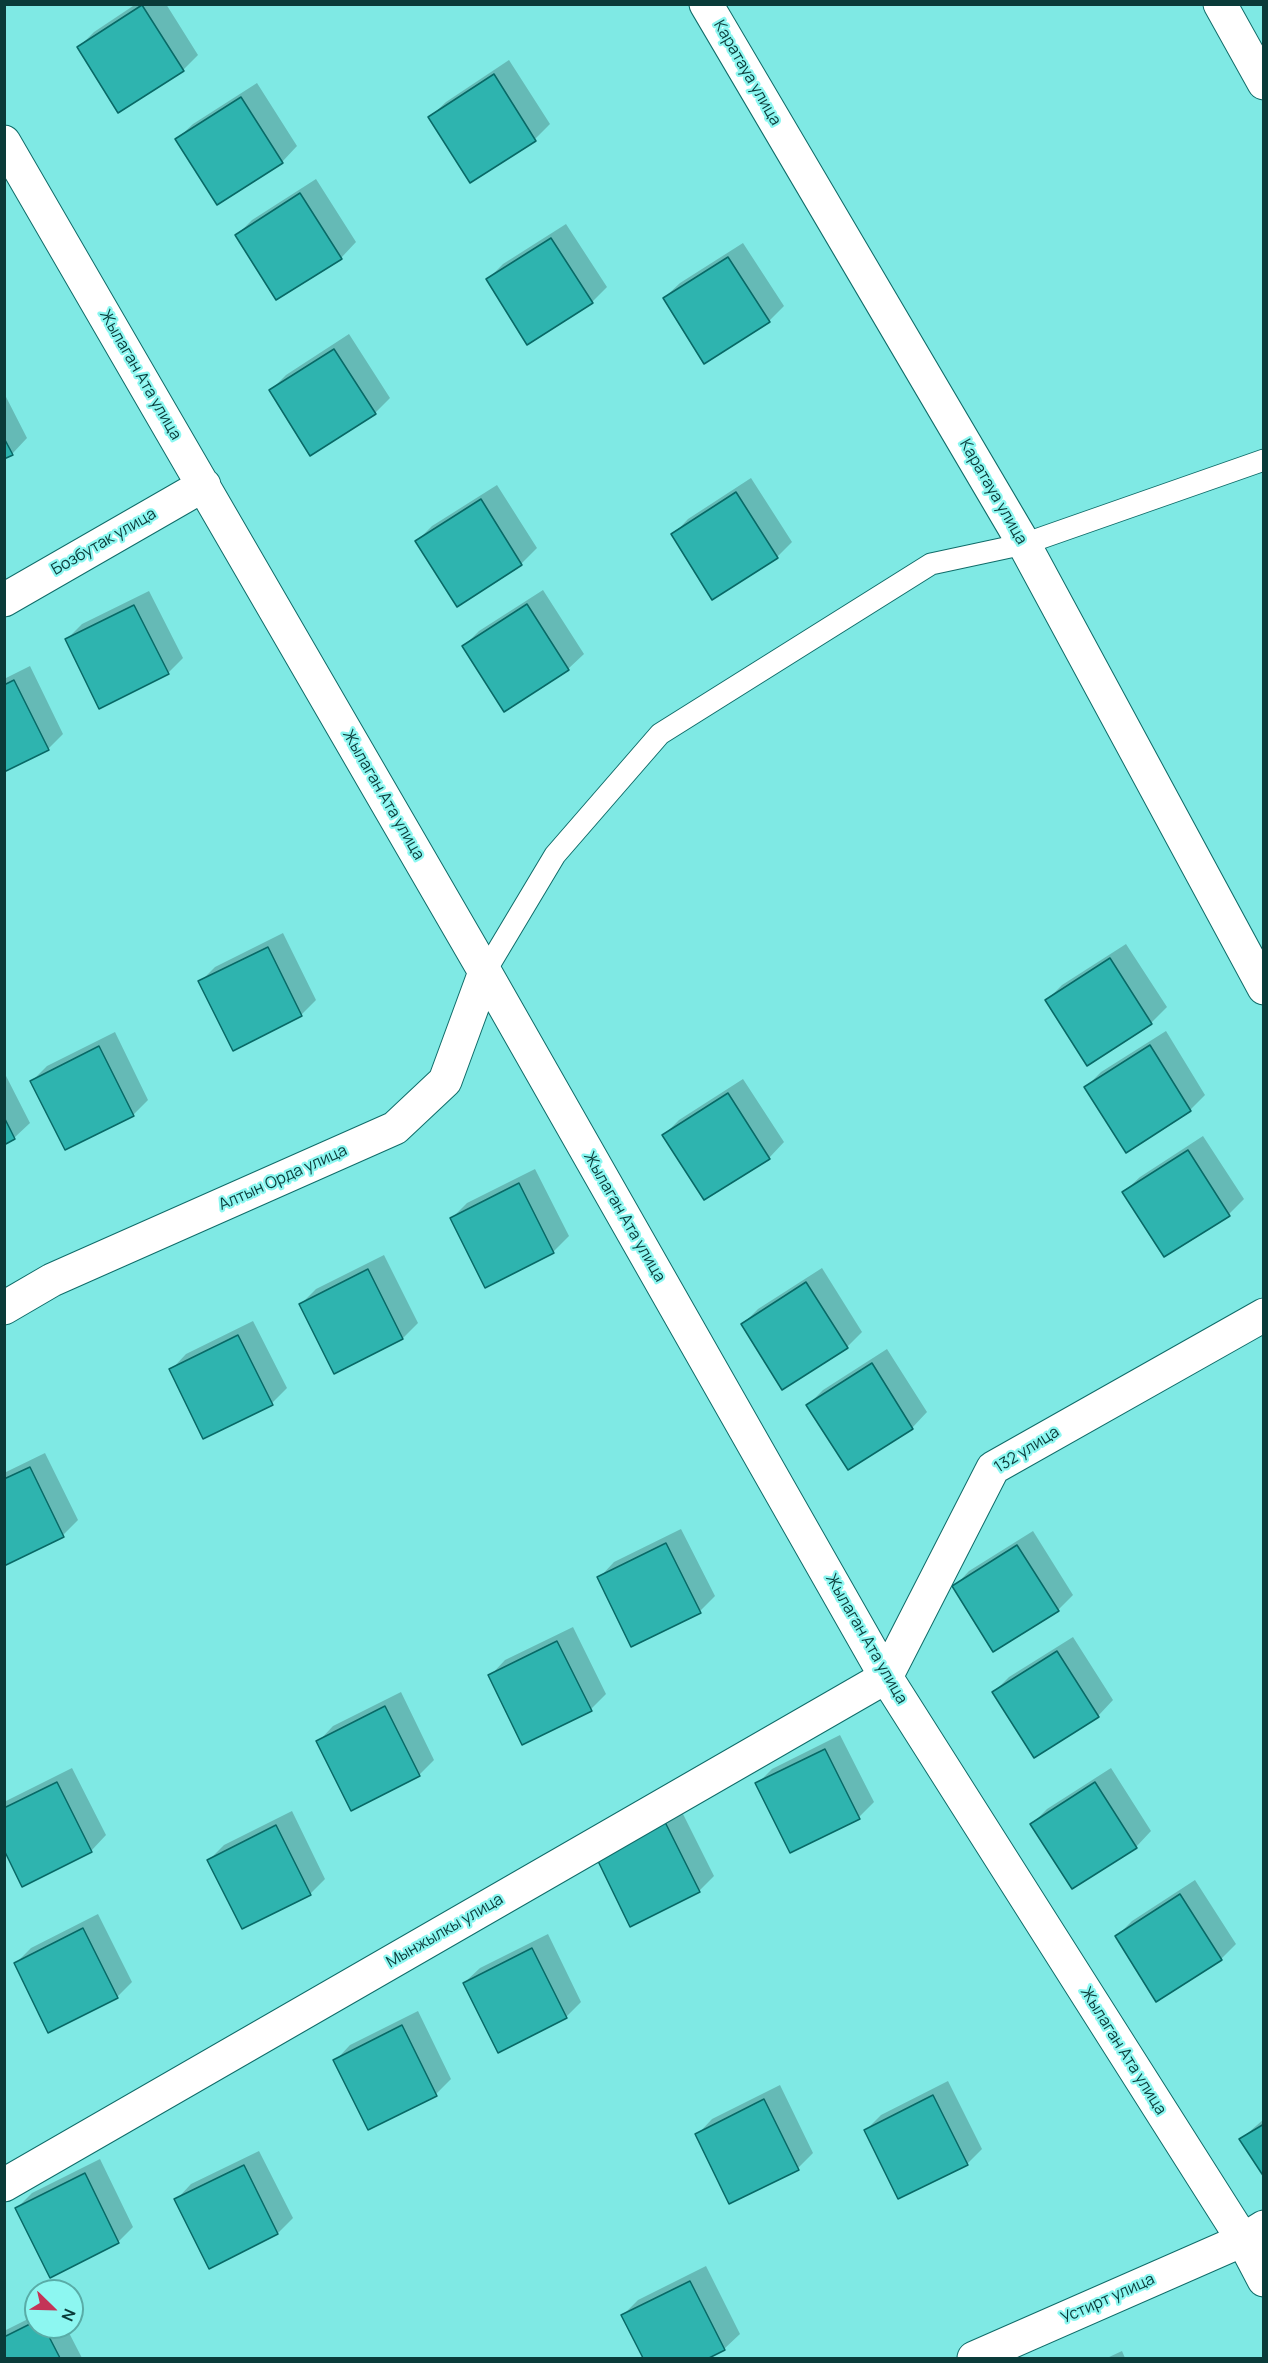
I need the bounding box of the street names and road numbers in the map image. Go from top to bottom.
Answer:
street label: Каратауа улица [709,17,785,129]
street label: Жылаган Ата улица [95,307,185,443]
street label: Каратауа улица [955,436,1031,548]
street label: Бозбутак улица [48,504,160,580]
street label: Жылаган Ата улица [338,727,428,863]
street label: Алтын Орда улица [216,1141,350,1215]
street label: Жылаган Ата улица [579,1149,669,1285]
street label: 132 улица [991,1423,1063,1477]
street label: Жылаган Ата улица [821,1571,911,1707]
street label: Мынжылкы улица [383,1890,507,1972]
street label: Жылаган Ата улица [1076,1984,1170,2118]
street label: Устирт улица [1058,2270,1158,2328]

